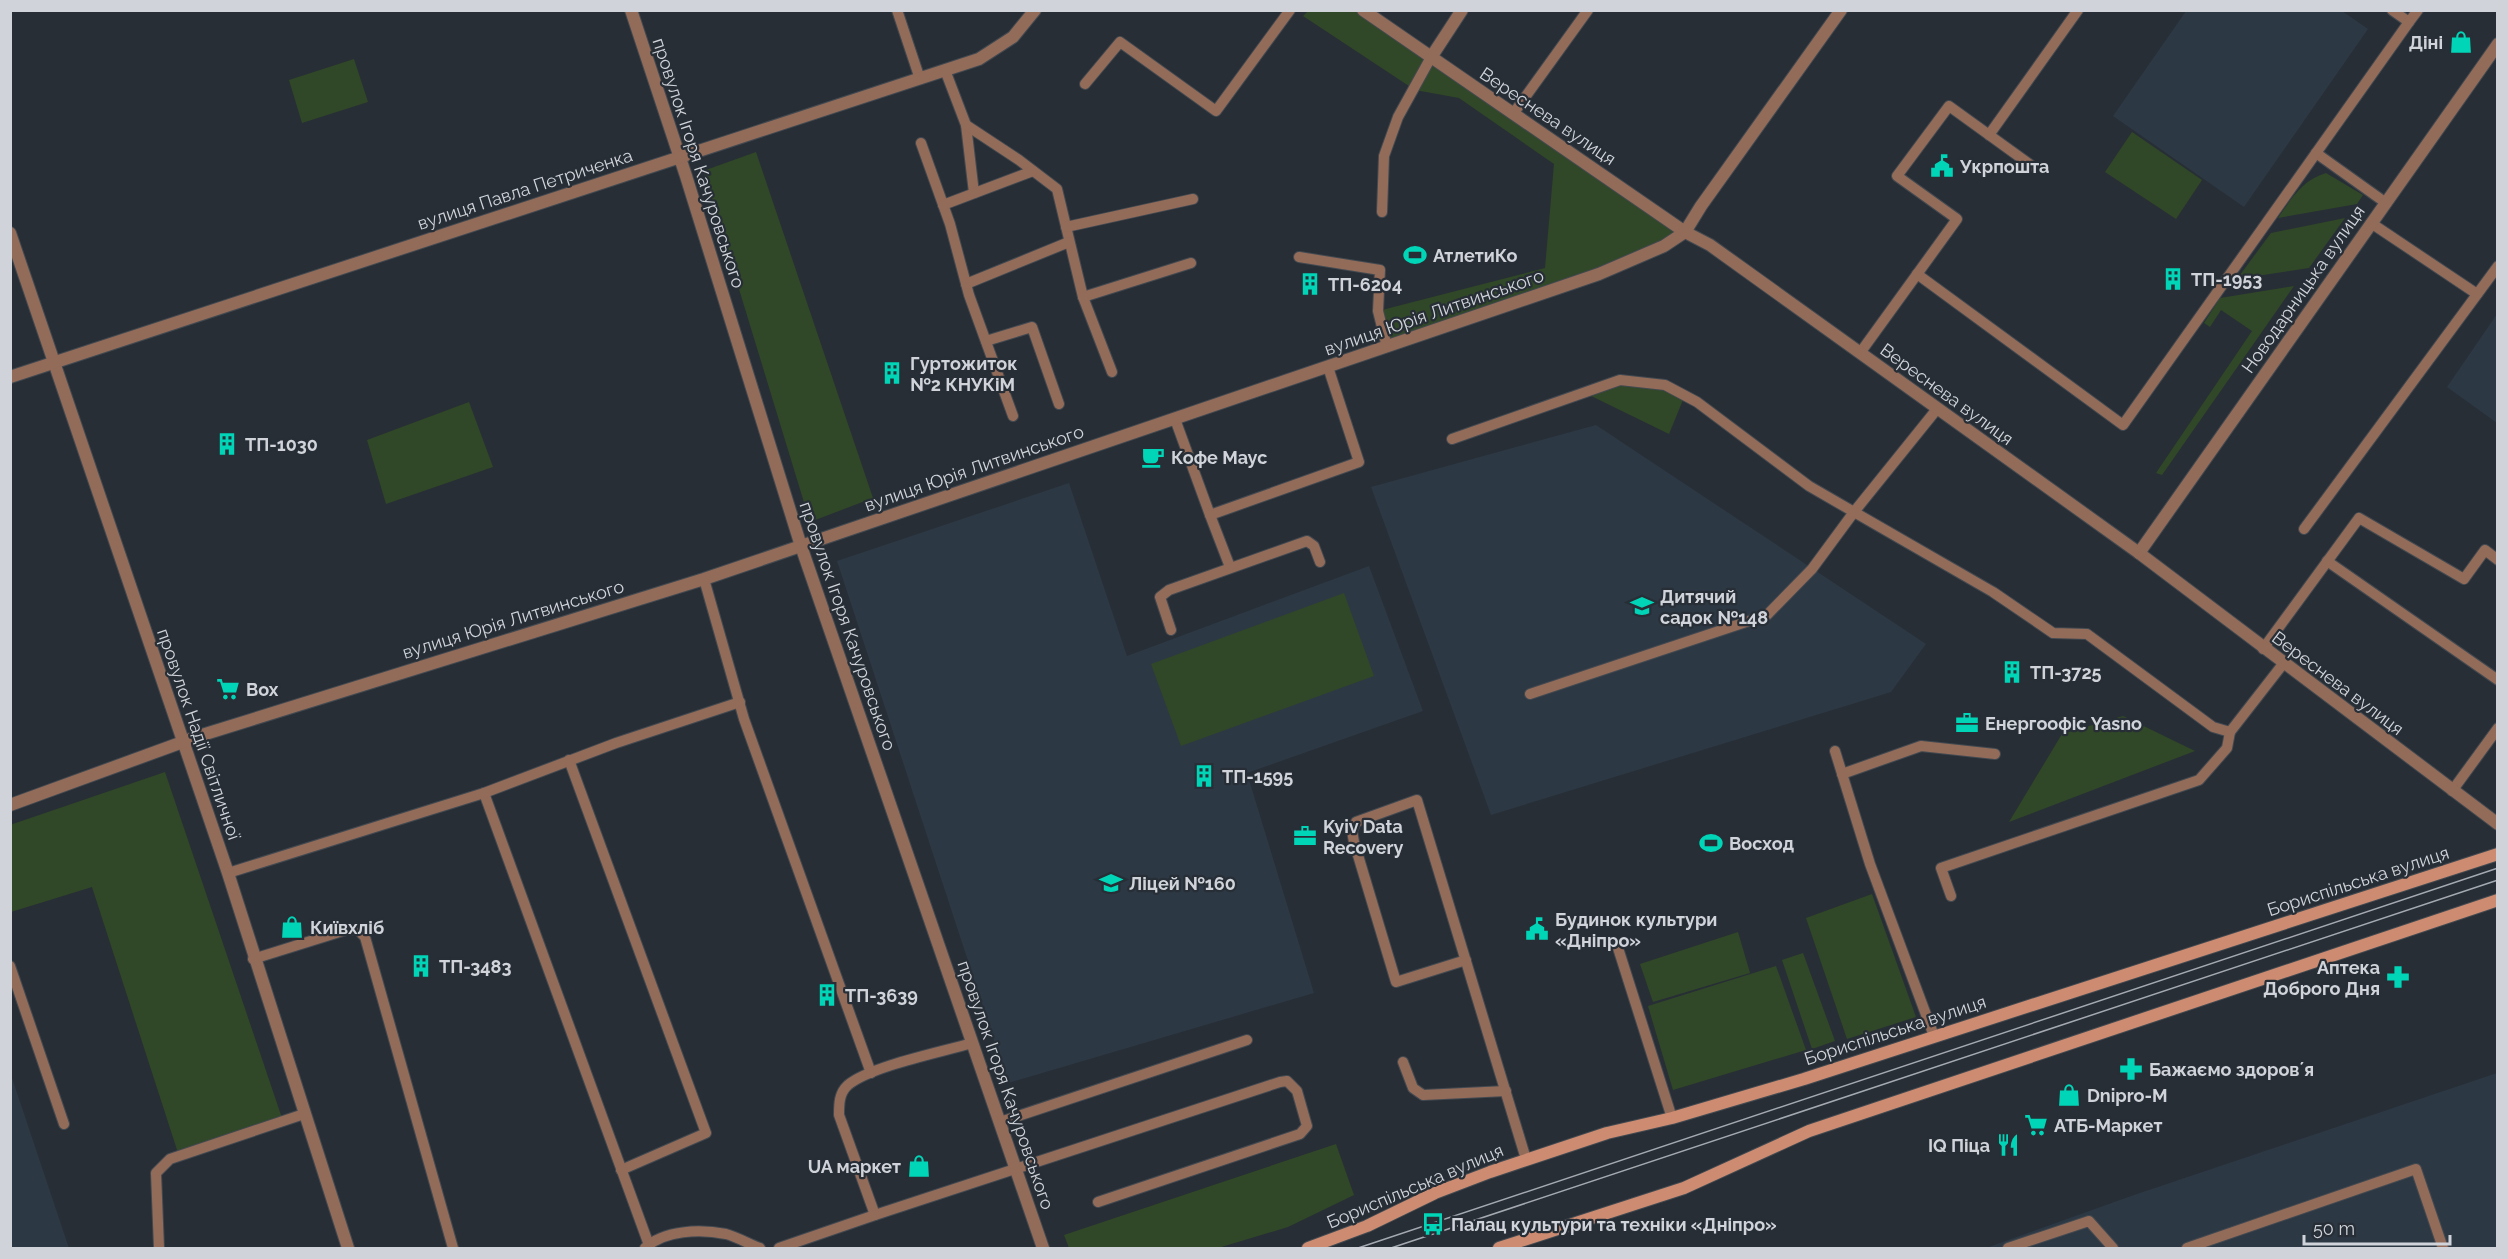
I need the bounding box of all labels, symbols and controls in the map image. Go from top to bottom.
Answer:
shop icon: Діні [2448,29,2474,55]
place label: Діні [2409,32,2443,53]
street label: провулок Ігоря Качуровського [649,35,750,291]
street label: Вереснева вулиця [1476,63,1620,169]
street label: вулиця Павла Петриченка [415,144,635,234]
public building icon: Укрпошта [1929,153,1955,179]
place label: Укрпошта [1959,156,2049,177]
street label: Новодарницька вулиця [2237,201,2369,377]
sports icon: АтлетиКо [1402,242,1428,268]
place label: АтлетиКо [1433,245,1517,266]
street label: вулиця Юрія Литвинського [1322,264,1547,359]
building icon: ТП-1953 [2160,266,2186,292]
place label: ТП-1953 [2191,269,2262,290]
building icon: ТП-6204 [1297,271,1323,297]
place label: ТП-6204 [1328,274,1402,295]
street label: Вереснева вулиця [1876,339,2018,449]
place label: Гуртожиток №2 КНУКіМ [910,353,1017,395]
building icon: Гуртожиток №2 КНУКіМ [879,360,905,386]
street label: вулиця Юрія Литвинського [862,420,1087,515]
building icon: ТП-1030 [214,431,240,457]
place label: ТП-1030 [245,434,318,455]
cafe icon: Кофе Маус [1140,444,1166,470]
place label: Кофе Маус [1171,447,1267,468]
street label: провулок Ігоря Качуровського [795,499,901,753]
street label: вулиця Юрія Литвинського [400,575,627,663]
place label: Дитячий садок №148 [1660,586,1768,628]
school or university icon: Дитячий садок №148 [1629,593,1655,619]
street label: провулок Надії Світличної [153,626,245,842]
street label: Вереснева вулиця [2268,627,2408,739]
building icon: ТП-3725 [1999,659,2025,685]
place label: ТП-3725 [2030,662,2102,683]
supermarket icon: Box [215,676,241,702]
place label: Box [246,679,279,700]
office icon: Енергоофіс Yasno [1954,710,1980,736]
place label: Енергоофіс Yasno [1985,713,2142,734]
building icon: ТП-1595 [1191,763,1217,789]
place label: ТП-1595 [1222,766,1293,787]
place label: Kyiv Data Recovery [1323,816,1403,858]
office icon: Kyiv Data Recovery [1292,823,1318,849]
sports icon: Восход [1698,830,1724,856]
place label: Восход [1729,833,1794,854]
street label: Бориспільська вулиця [2265,842,2451,920]
school or university icon: Ліцей №160 [1098,870,1124,896]
place label: Ліцей №160 [1129,873,1236,894]
place label: Будинок культури «Дніпро» [1555,909,1717,951]
shop icon: Київхліб [279,914,305,940]
public building icon: Будинок культури «Дніпро» [1524,916,1550,942]
place label: Київхліб [310,917,384,938]
building icon: ТП-3483 [408,953,434,979]
place label: ТП-3483 [439,956,512,977]
place label: Аптека Доброго Дня [2263,957,2380,999]
street label: провулок Ігоря Качуровського [953,958,1059,1212]
pharmacy icon: Аптека Доброго Дня [2385,964,2411,990]
building icon: ТП-3639 [814,982,840,1008]
place label: ТП-3639 [845,985,918,1006]
street label: Бориспільська вулиця [1802,991,1988,1069]
pharmacy icon: Бажаємо здоровʼя [2118,1056,2144,1082]
place label: Бажаємо здоровʼя [2149,1059,2314,1080]
shop icon: Dnipro-M [2056,1082,2082,1108]
place label: Dnipro-M [2087,1085,2168,1106]
supermarket icon: АТБ-Маркет [2023,1112,2049,1138]
place label: АТБ-Маркет [2054,1115,2162,1136]
restaurant icon: IQ Піца [1995,1132,2021,1158]
place label: IQ Піца [1928,1135,1990,1156]
street label: Бориспільська вулиця [1324,1139,1506,1233]
shop icon: UA маркет [906,1153,932,1179]
place label: UA маркет [808,1156,901,1177]
scale bar [2304,1208,2450,1246]
bus stop icon: Палац культури та техніки «Дніпро» [1420,1211,1446,1237]
place label: Палац культури та техніки «Дніпро» [1451,1214,1777,1235]
text: 50 m [2313,1218,2355,1239]

